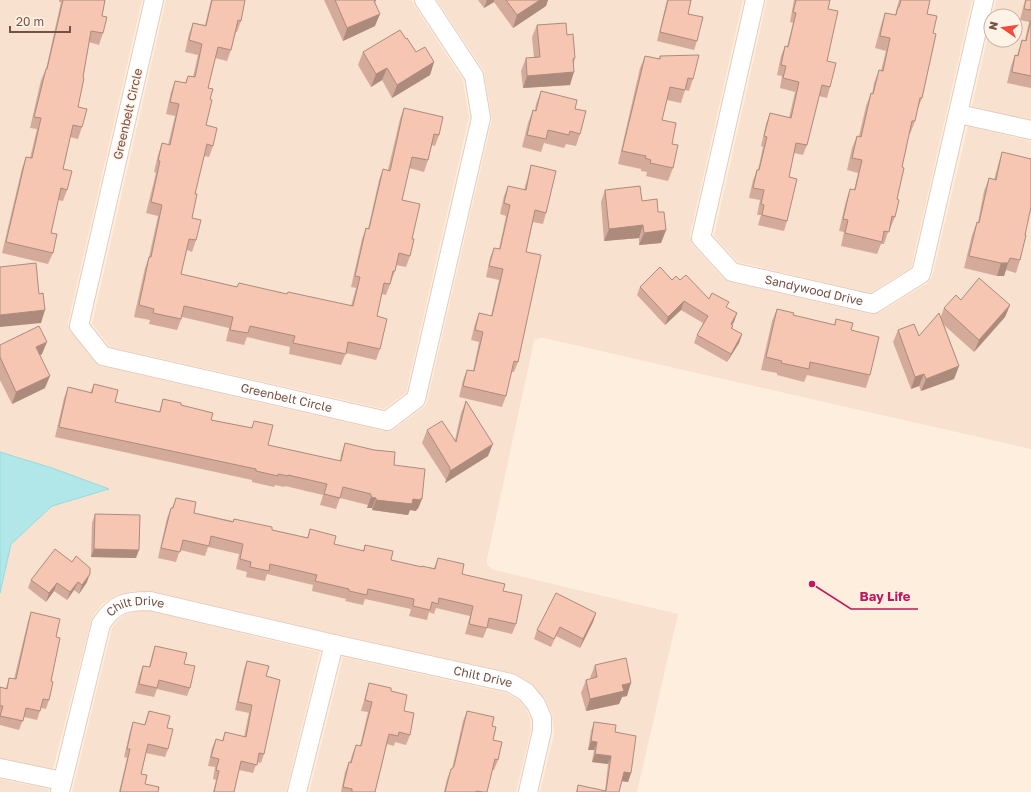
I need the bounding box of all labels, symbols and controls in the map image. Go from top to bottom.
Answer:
scale bar [10,8,70,34]
north arrow [983,8,1023,48]
text: 20 m [16,14,44,29]
text: N [985,20,1000,31]
street label: Greenbelt Circle [110,67,145,161]
street label: Sandywood Drive [763,272,865,309]
street label: Greenbelt Circle [239,380,334,415]
callout: Bay Life [851,584,918,609]
text: Bay Life [860,588,911,604]
street label: Chilt Drive [103,593,166,619]
street label: Chilt Drive [452,663,514,690]

